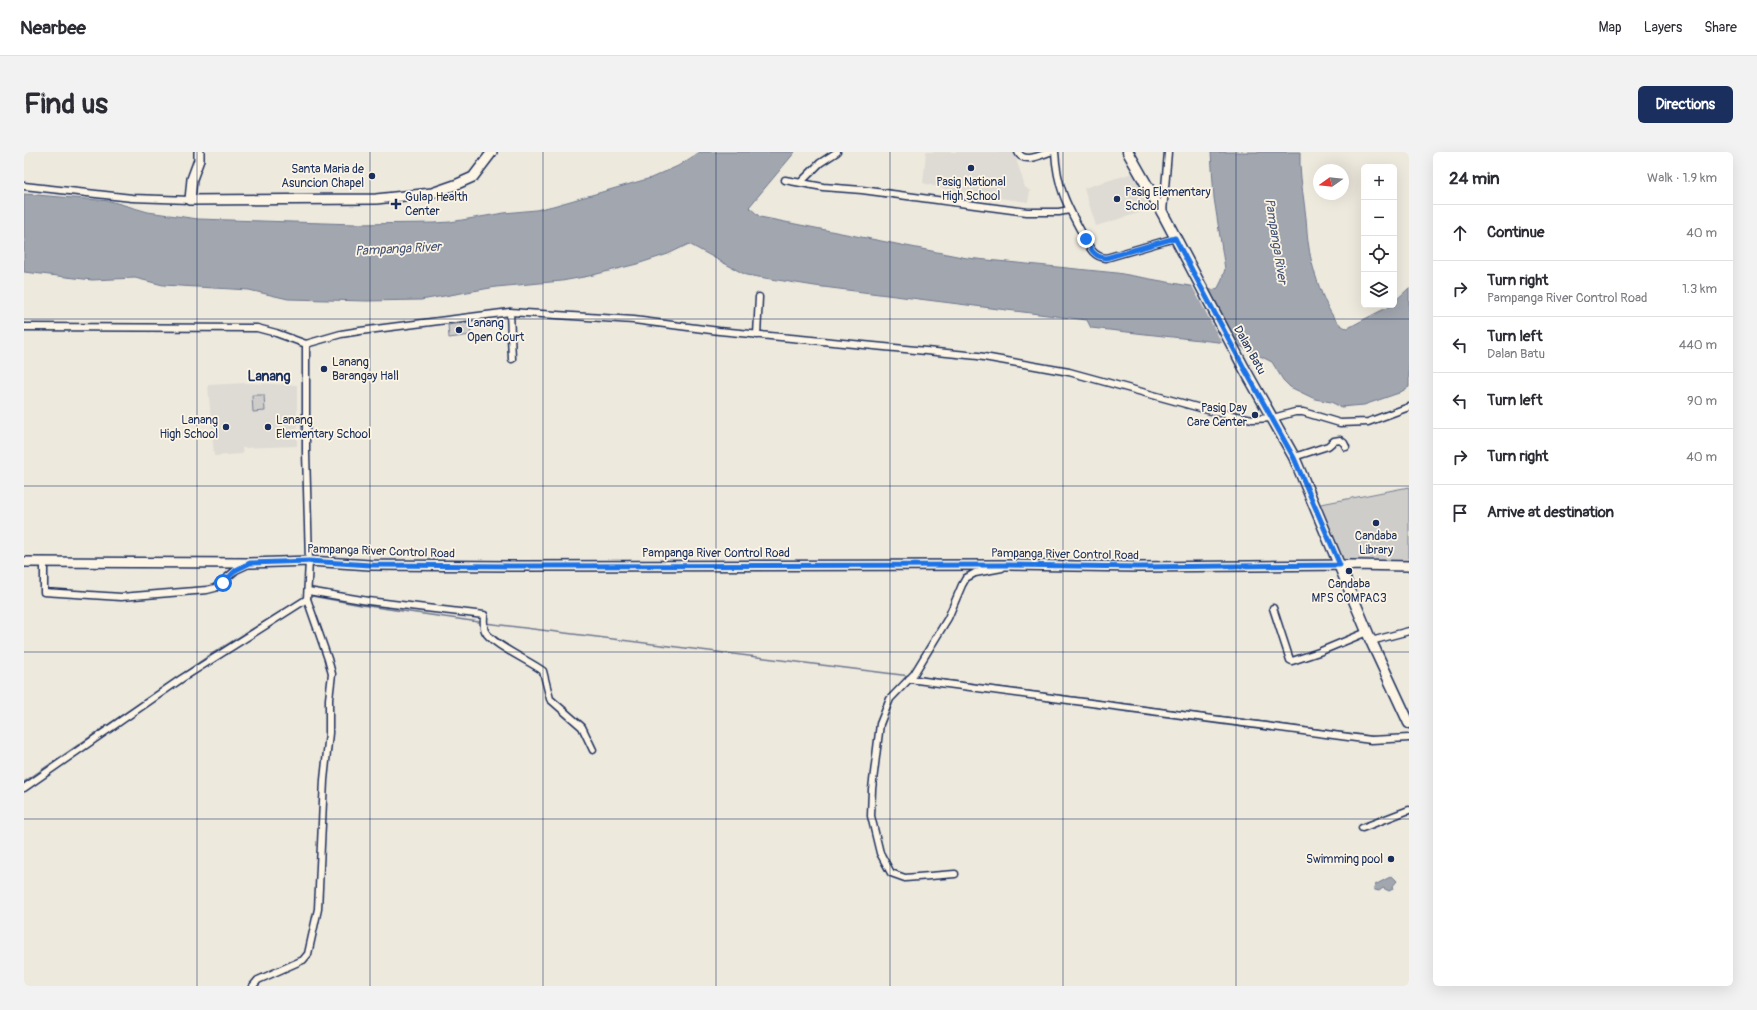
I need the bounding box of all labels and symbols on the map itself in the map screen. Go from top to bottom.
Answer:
place label: Santa Maria de Asuncion Chapel [281,162,364,191]
marker: Pasig National High School [966,163,976,173]
north arrow [1313,164,1349,200]
marker: Santa Maria de Asuncion Chapel [367,171,377,181]
place label: Pasig National High School [936,175,1006,204]
place label: Pasig Elementary School [1125,185,1211,214]
place label: Gulap Health Center [405,190,468,219]
marker: Pasig Elementary School [1112,194,1122,204]
water label: Pampanga River [1261,197,1291,287]
marker: Gulap Health Center [390,198,402,210]
route end [1077,230,1095,248]
water label: Pampanga River [355,239,444,259]
place label: Lanang Open Court [467,316,525,345]
street label: Dalan Batu [1230,323,1269,377]
marker: Lanang Open Court [454,325,464,335]
place label: Lanang Barangay Hall [332,355,399,384]
marker: Lanang Barangay Hall [319,364,329,374]
district label: Lanang [248,368,290,385]
place label: Pasig Day Care Center [1187,401,1248,430]
marker: Pasig Day Care Center [1250,410,1260,420]
place label: Lanang High School [159,413,218,442]
place label: Lanang Elementary School [276,413,371,442]
marker: Lanang High School [221,422,231,432]
marker: Lanang Elementary School [263,422,273,432]
marker: Candaba Library [1371,518,1381,528]
place label: Candaba Library [1355,529,1398,558]
street label: Pampanga River Control Road [307,541,455,562]
street label: Pampanga River Control Road [642,546,790,561]
street label: Pampanga River Control Road [991,546,1139,563]
marker: Candaba MPS COMPAC3 [1344,566,1354,576]
route start [214,574,232,592]
place label: Candaba MPS COMPAC3 [1311,577,1387,606]
place label: Swimming pool [1306,852,1383,867]
marker: Swimming pool [1386,854,1396,864]

